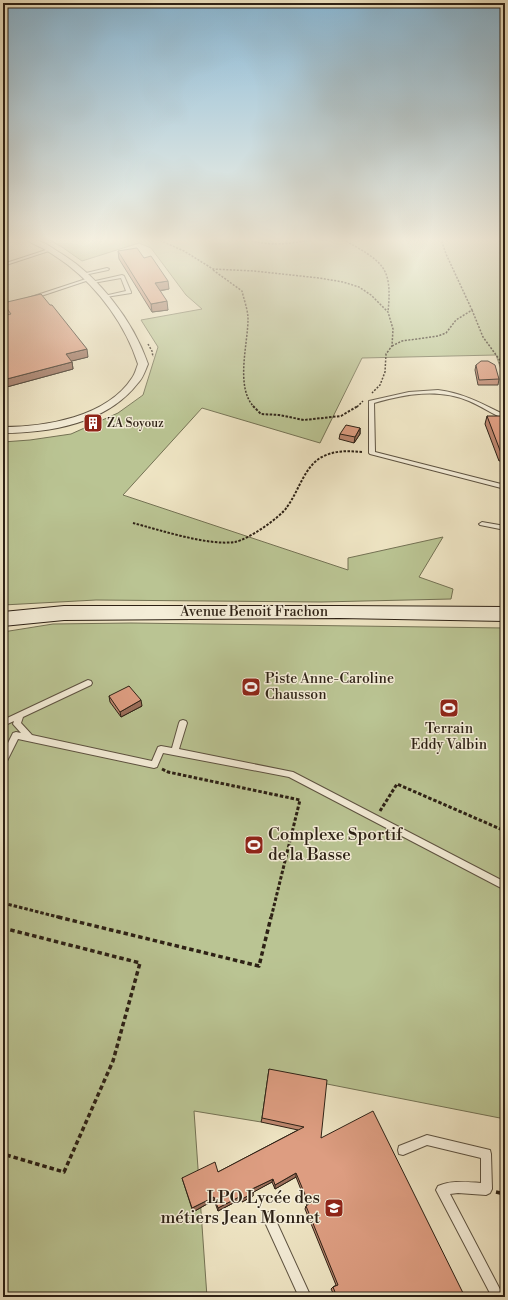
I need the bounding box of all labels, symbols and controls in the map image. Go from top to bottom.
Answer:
building icon: ZA Soyouz [82,412,104,434]
place label: ZA Soyouz [107,416,164,431]
street label: Avenue Benoit Frachon [179,603,329,621]
place label: Piste Anne-Caroline Chausson [265,670,394,704]
sports icon: Piste Anne-Caroline Chausson [240,676,262,698]
sports icon: Terrain Eddy Valbin [438,697,460,719]
place label: Terrain Eddy Valbin [411,720,488,754]
place label: Complexe Sportif de la Basse [268,824,403,866]
sports icon: Complexe Sportif de la Basse [243,834,265,856]
place label: LPO Lycée des métiers Jean Monnet [160,1187,320,1229]
school or university icon: LPO Lycée des métiers Jean Monnet [323,1197,345,1219]

